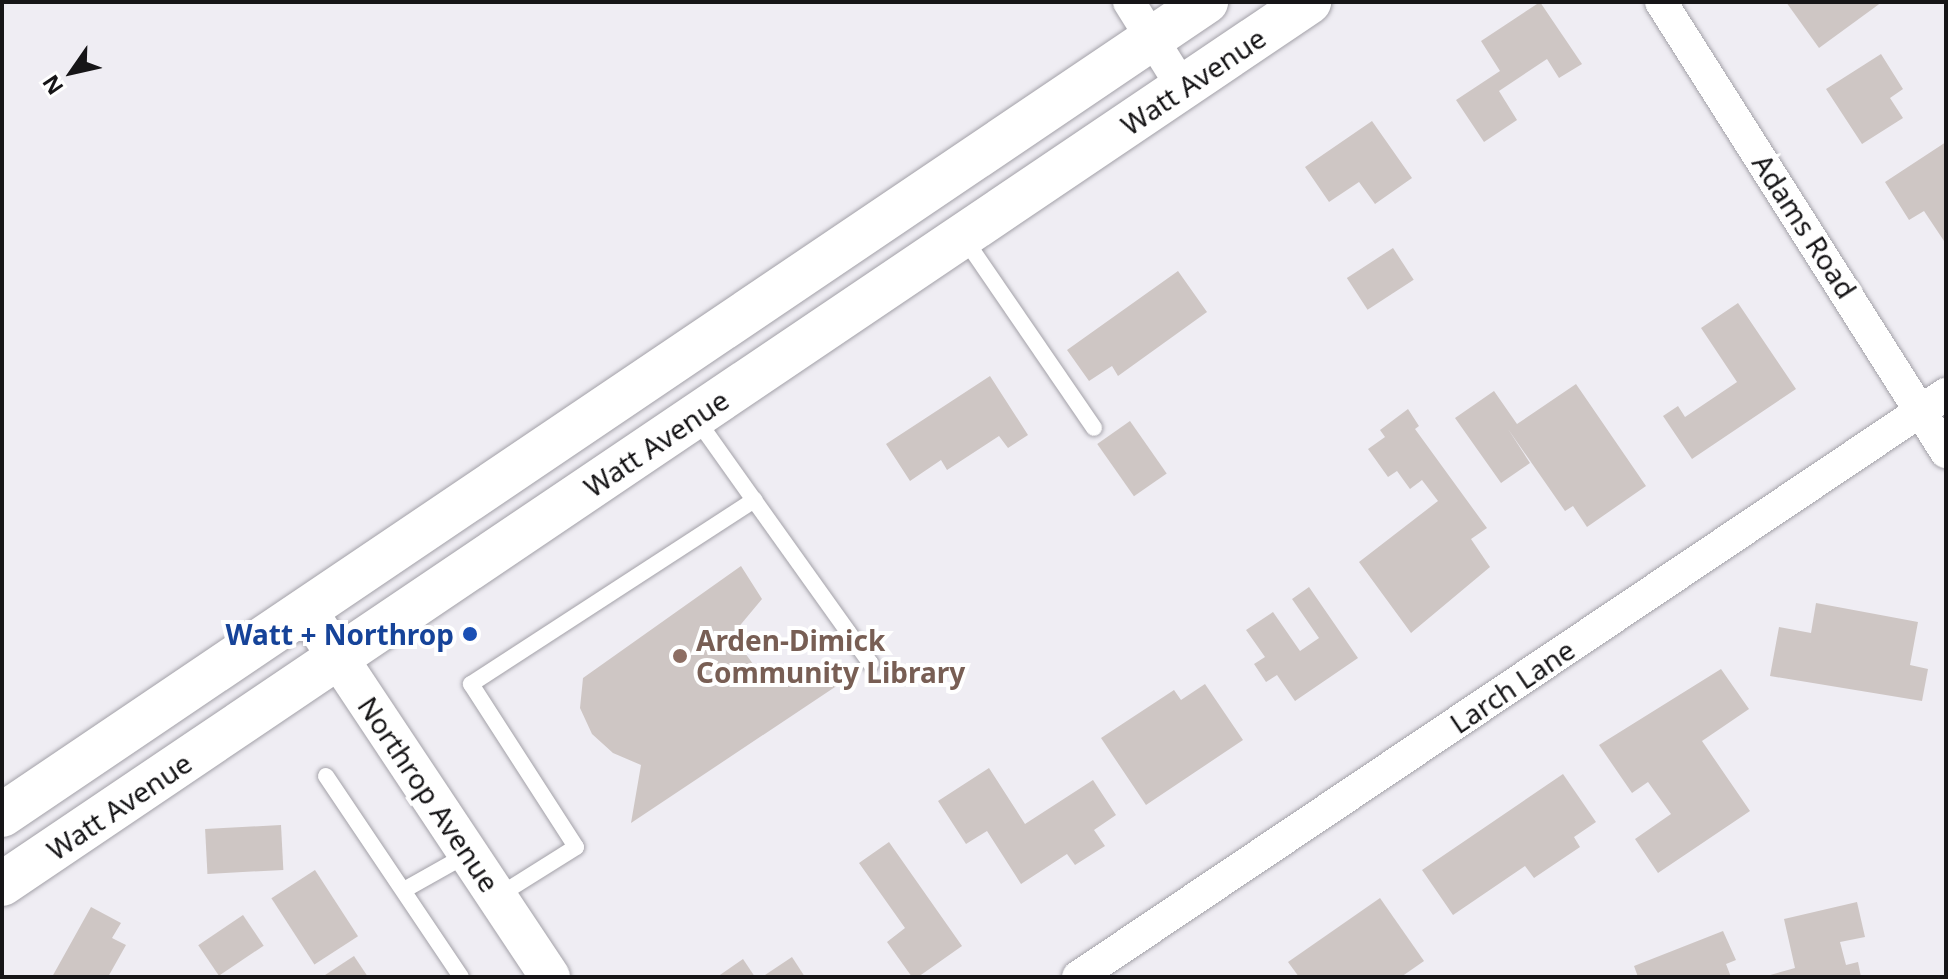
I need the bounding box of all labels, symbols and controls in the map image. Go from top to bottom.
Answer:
street label: Watt Avenue [1114,20,1272,142]
north arrow [32,32,112,112]
text: N [35,70,70,101]
street label: Adams Road [1746,148,1864,304]
street label: Watt Avenue [577,382,735,504]
place label: Watt + Northrop [226,617,454,651]
place label: Arden-Dimick Community Library [696,623,965,689]
marker: Watt + Northrop [461,625,479,643]
street label: Larch Lane [1443,632,1581,740]
marker: Arden-Dimick Community Library [671,647,689,665]
street label: Northrop Avenue [351,690,507,898]
street label: Watt Avenue [40,745,198,867]

